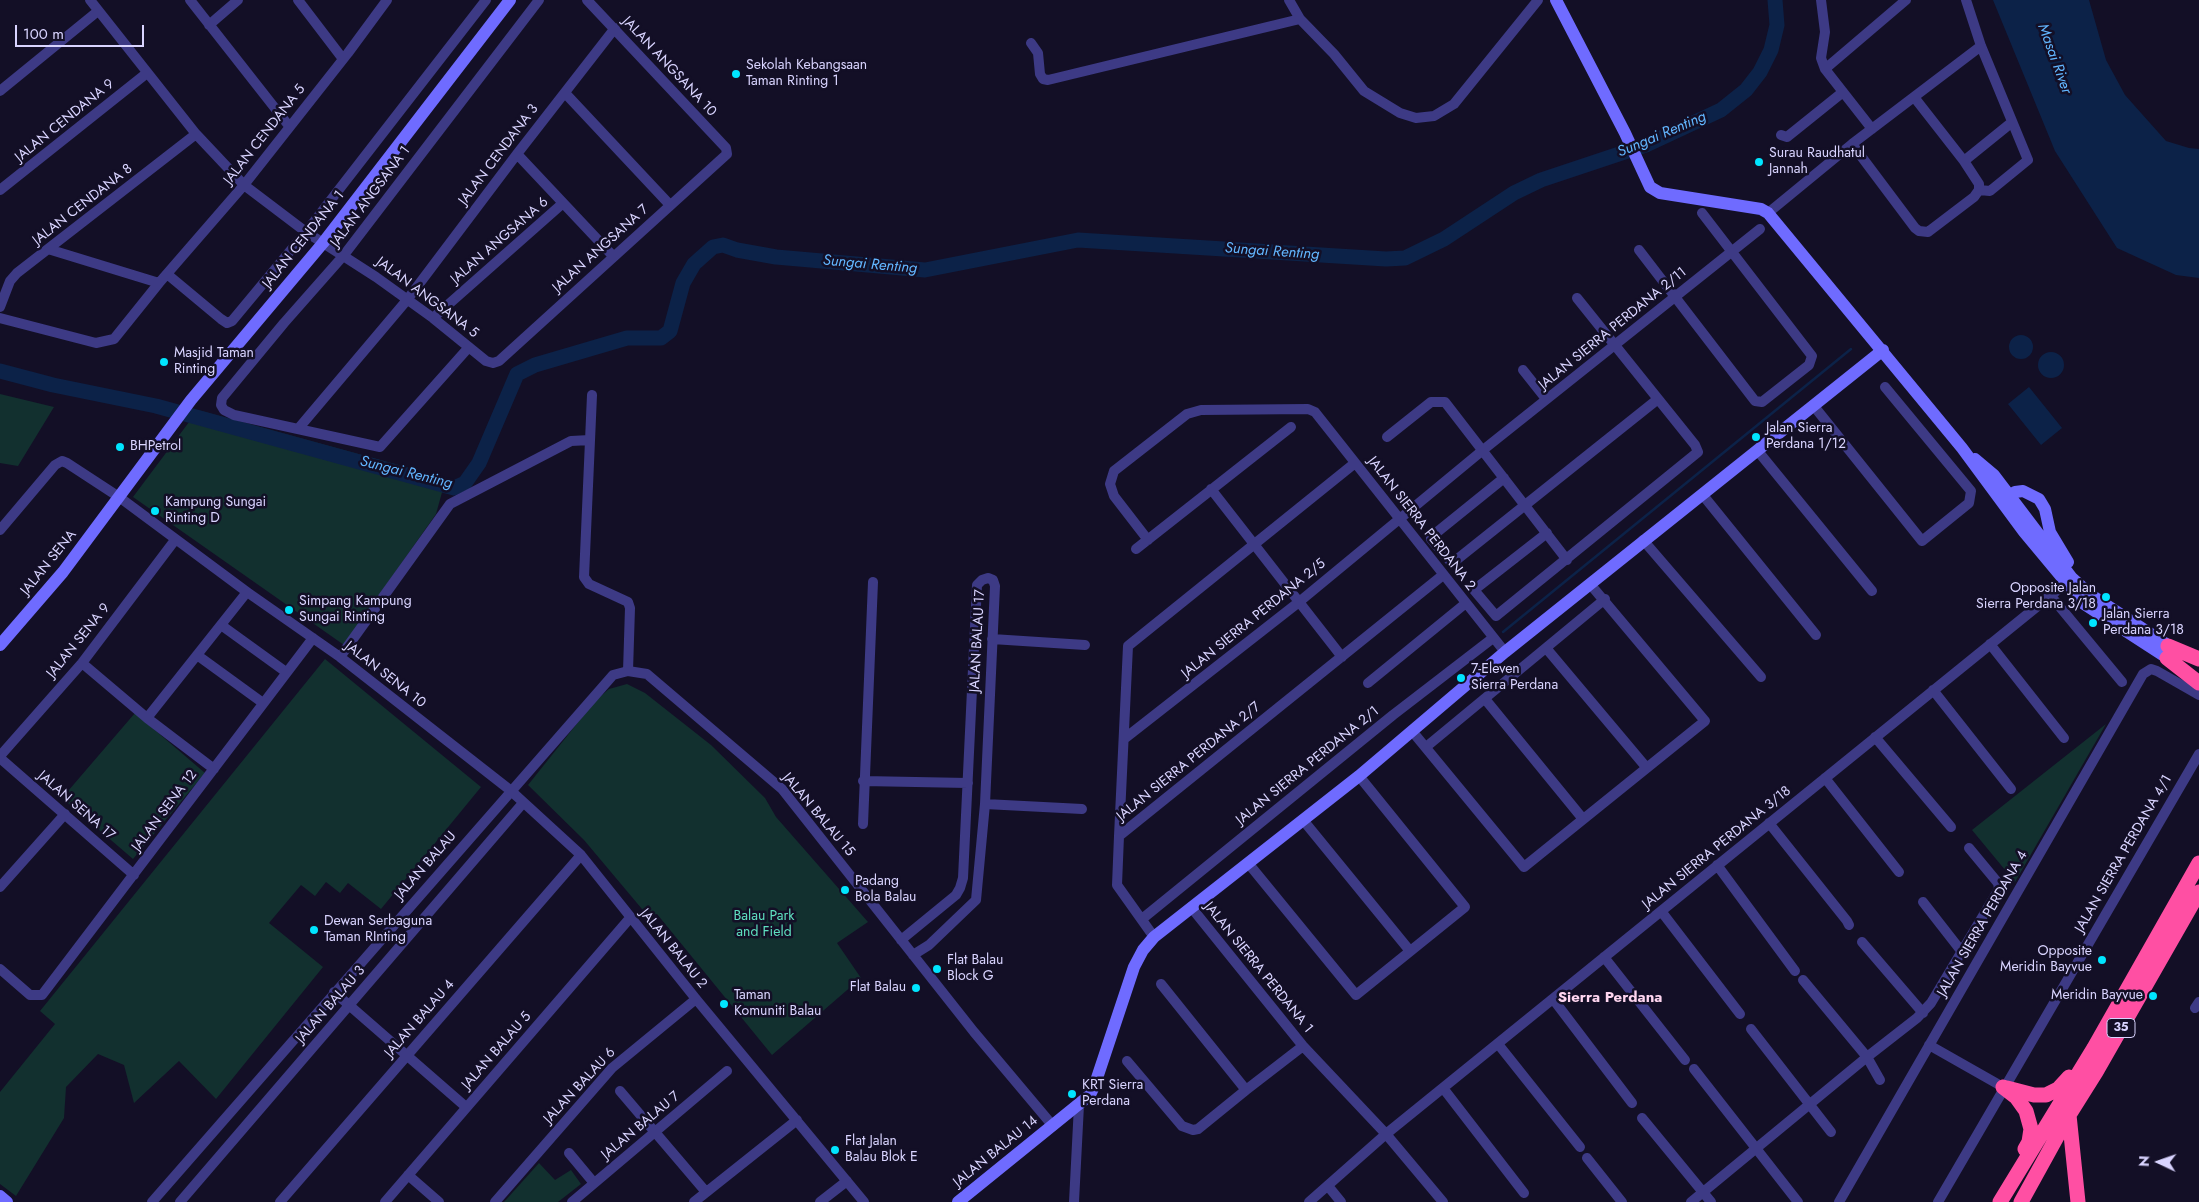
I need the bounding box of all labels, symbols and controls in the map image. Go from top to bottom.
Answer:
street label: JALAN ANGSANA 10 [618,14,720,120]
scale bar [18,15,146,47]
water label: Masai River [2033,22,2075,96]
text: 100 m [23,23,64,45]
place label: Sekolah Kebangsaan Taman Rinting 1 [746,58,867,90]
marker: Sekolah Kebangsaan Taman Rinting 1 [730,68,742,80]
street label: JALAN CENDANA 9 [12,76,118,166]
street label: JALAN CENDANA 5 [221,82,309,188]
street label: JALAN CENDANA 3 [456,101,542,209]
water label: Sungai Renting [1615,108,1709,162]
street label: JALAN ANGSANA 1 [328,143,414,251]
place label: Surau Raudhatul Jannah [1769,146,1865,178]
marker: Surau Raudhatul Jannah [1753,156,1765,168]
street label: JALAN CENDANA 8 [30,161,136,249]
street label: JALAN CENDANA 1 [259,188,349,292]
street label: JALAN ANGSANA 6 [448,194,552,288]
street label: JALAN ANGSANA 7 [550,202,652,296]
water label: Sungai Renting [1224,240,1320,264]
water label: Sungai Renting [822,252,918,278]
street label: JALAN ANGSANA 5 [373,254,481,342]
street label: JALAN SIERRA PERDANA 2/11 [1536,264,1690,394]
place label: Masjid Taman Rinting [174,346,254,378]
marker: Masjid Taman Rinting [158,356,170,368]
place label: Jalan Sierra Perdana 1/12 [1766,421,1846,454]
marker: Jalan Sierra Perdana 1/12 [1750,431,1762,443]
place label: BHPetrol [130,439,181,455]
marker: BHPetrol [114,441,126,453]
water label: Sungai Renting [358,453,454,493]
street label: JALAN SIERRA PERDANA 2 [1363,454,1479,594]
place label: Kampung Sungai Rinting D [165,495,266,528]
marker: Kampung Sungai Rinting D [149,505,161,517]
street label: JALAN SENA [18,527,80,599]
street label: JALAN SIERRA PERDANA 2/5 [1179,556,1329,682]
place label: Opposite Jalan Sierra Perdana 3/18 [1976,581,2096,614]
street label: JALAN BALAU 17 [967,589,989,693]
marker: Opposite Jalan Sierra Perdana 3/18 [2100,591,2112,603]
place label: Simpang Kampung Sungai Rinting [299,594,412,626]
street label: JALAN SENA 9 [44,600,114,682]
marker: Simpang Kampung Sungai Rinting [283,604,295,616]
place label: Jalan Sierra Perdana 3/18 [2103,607,2184,640]
marker: Jalan Sierra Perdana 3/18 [2087,617,2099,629]
street label: JALAN SENA 10 [341,638,429,712]
place label: 7-Eleven Sierra Perdana [1471,662,1558,694]
marker: 7-Eleven Sierra Perdana [1455,672,1467,684]
street label: JALAN SIERRA PERDANA 2/7 [1114,699,1264,825]
street label: JALAN SIERRA PERDANA 2/1 [1233,703,1383,829]
street label: JALAN SENA 12 [129,767,201,855]
street label: JALAN SENA 17 [34,768,118,844]
street label: JALAN BALAU 15 [778,770,858,860]
street label: JALAN SIERRA PERDANA 4/1 [2072,772,2176,936]
street label: JALAN SIERRA PERDANA 3/18 [1639,783,1795,913]
street label: JALAN BALAU [392,828,460,904]
street label: JALAN SIERRA PERDANA 4 [1934,848,2032,1000]
place label: Padang Bola Balau [855,874,916,906]
marker: Padang Bola Balau [839,884,851,896]
street label: JALAN SIERRA PERDANA 1 [1200,899,1316,1037]
street label: JALAN BALAU 2 [636,906,710,992]
park label: Balau Park and Field [734,909,794,942]
place label: Dewan Serbaguna Taman RInting [324,914,432,946]
marker: Dewan Serbaguna Taman RInting [308,924,320,936]
place label: Opposite Meridin Bayvue [2000,944,2092,976]
place label: Flat Balau Block G [947,953,1003,986]
marker: Opposite Meridin Bayvue [2096,954,2108,966]
street label: JALAN BALAU 3 [293,963,369,1047]
marker: Flat Balau Block G [931,963,943,975]
street label: JALAN BALAU 4 [382,977,458,1061]
place label: Flat Balau [850,980,906,996]
marker: Flat Balau [910,982,922,994]
place label: Taman Komuniti Balau [734,988,821,1020]
place label: Meridin Bayvue [2051,988,2143,1004]
district label: Sierra Perdana [1558,989,1662,1007]
marker: Meridin Bayvue [2147,990,2159,1002]
marker: Taman Komuniti Balau [718,998,730,1010]
street label: JALAN BALAU 5 [459,1009,535,1093]
road number: 35 [2107,1018,2135,1038]
street label: JALAN BALAU 6 [541,1045,619,1127]
place label: KRT Sierra Perdana [1082,1078,1143,1110]
street label: JALAN BALAU 7 [599,1088,683,1164]
marker: KRT Sierra Perdana [1066,1088,1078,1100]
street label: JALAN BALAU 14 [950,1113,1042,1191]
place label: Flat Jalan Balau Blok E [845,1134,918,1166]
north arrow [2134,1137,2184,1187]
marker: Flat Jalan Balau Blok E [829,1144,841,1156]
text: N [2134,1155,2154,1167]

